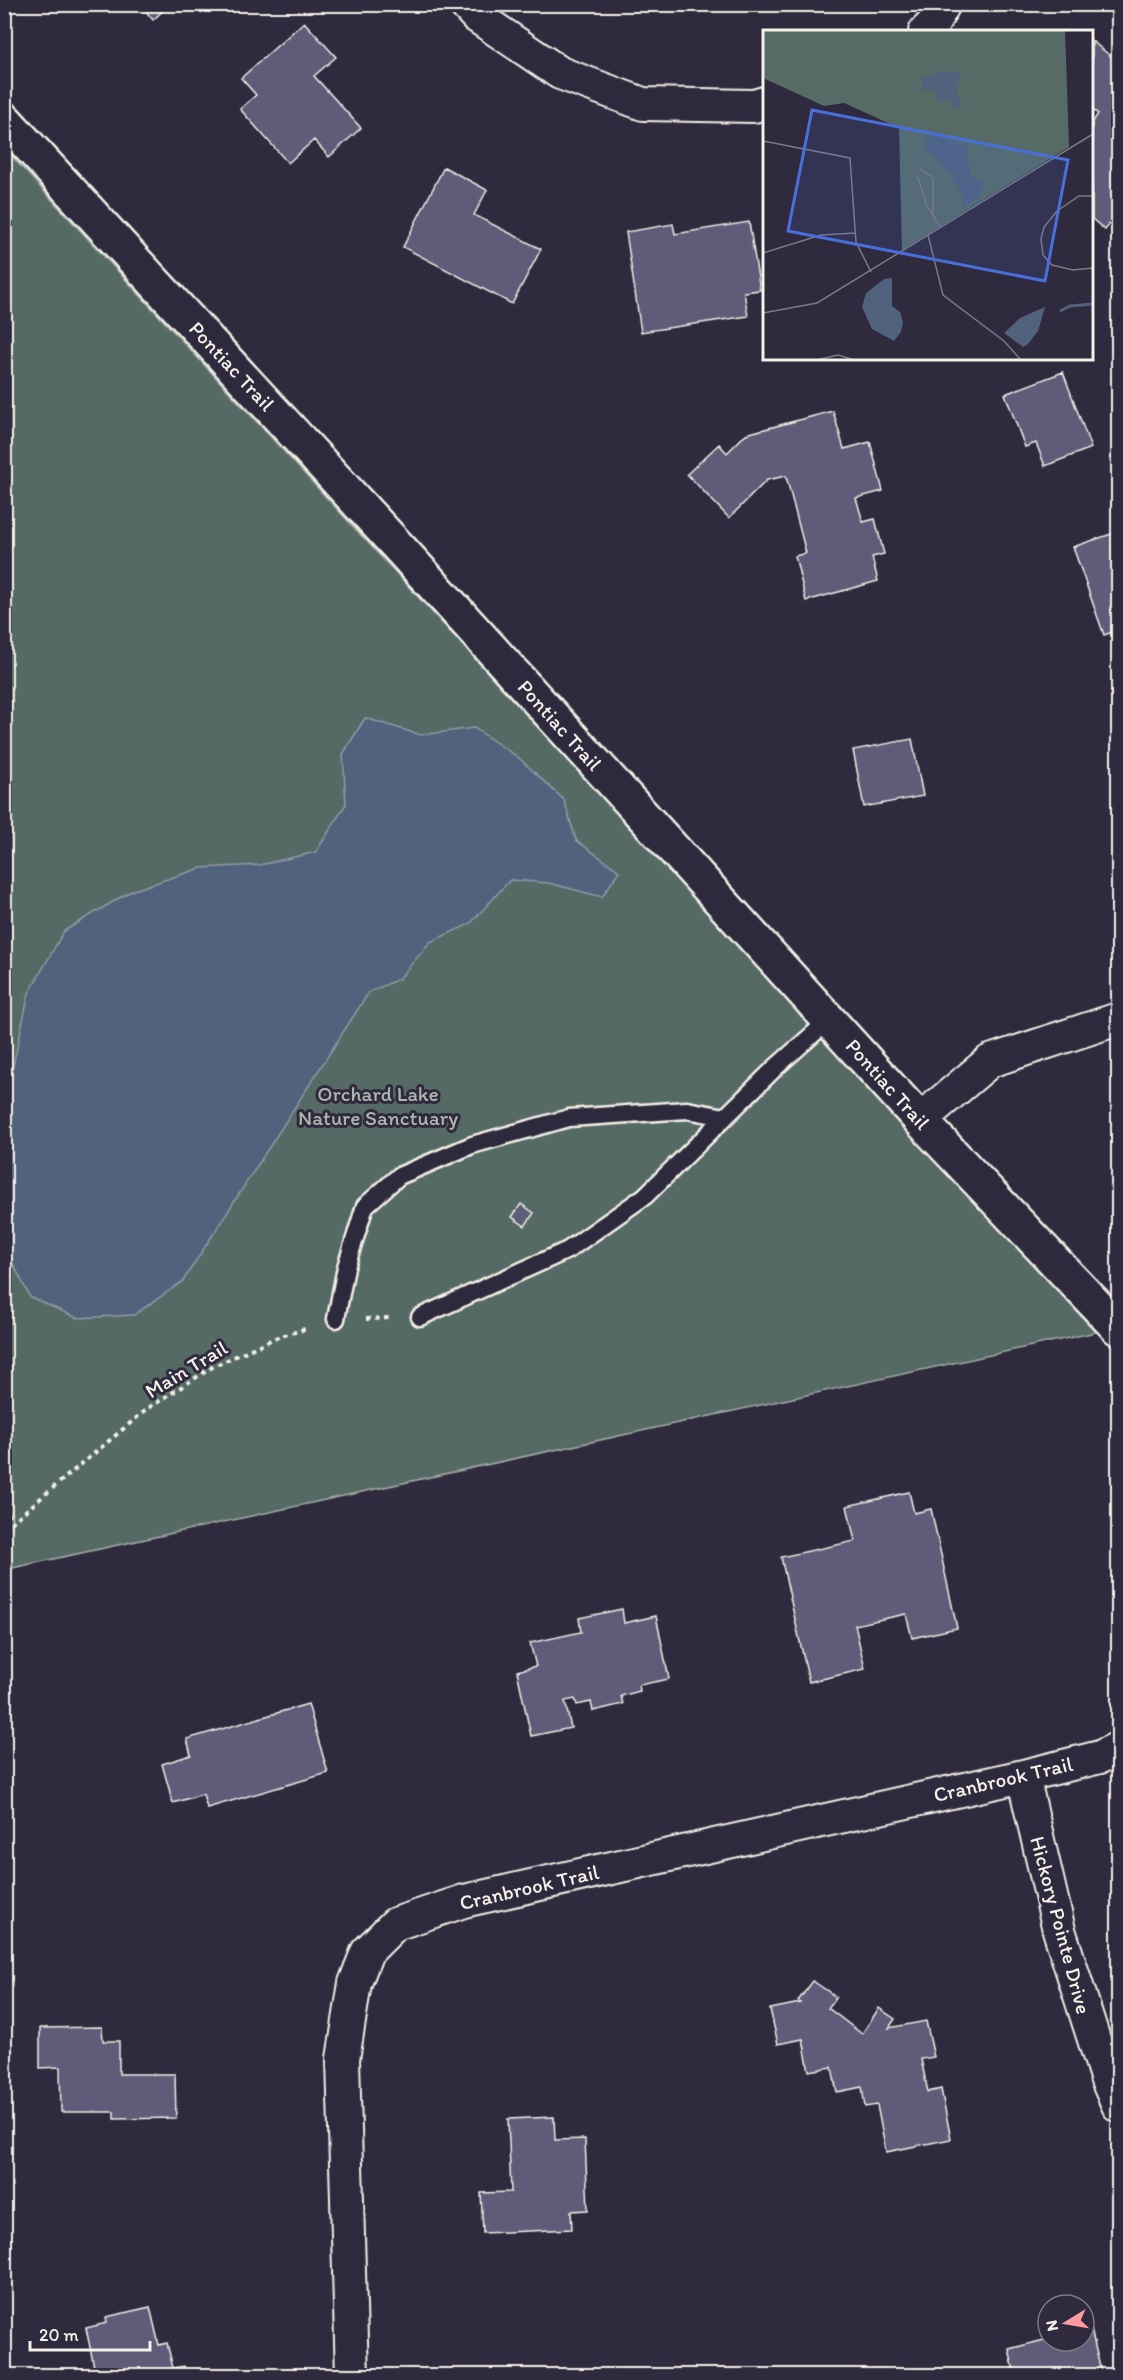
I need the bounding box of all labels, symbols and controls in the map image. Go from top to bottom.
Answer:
inset map [763,30,1093,360]
street label: Pontiac Trail [184,316,280,416]
street label: Pontiac Trail [513,674,607,776]
street label: Pontiac Trail [841,1033,935,1135]
park label: Orchard Lake Nature Sanctuary [298,1081,458,1130]
street label: Main Trail [140,1335,232,1403]
street label: Cranbrook Trail [931,1751,1075,1807]
street label: Hickory Pointe Drive [1025,1833,1097,2017]
street label: Cranbrook Trail [457,1859,601,1915]
north arrow [1036,2293,1096,2353]
scale bar [30,2314,150,2352]
text: N [1041,2319,1062,2333]
text: 20 m [39,2324,79,2346]

